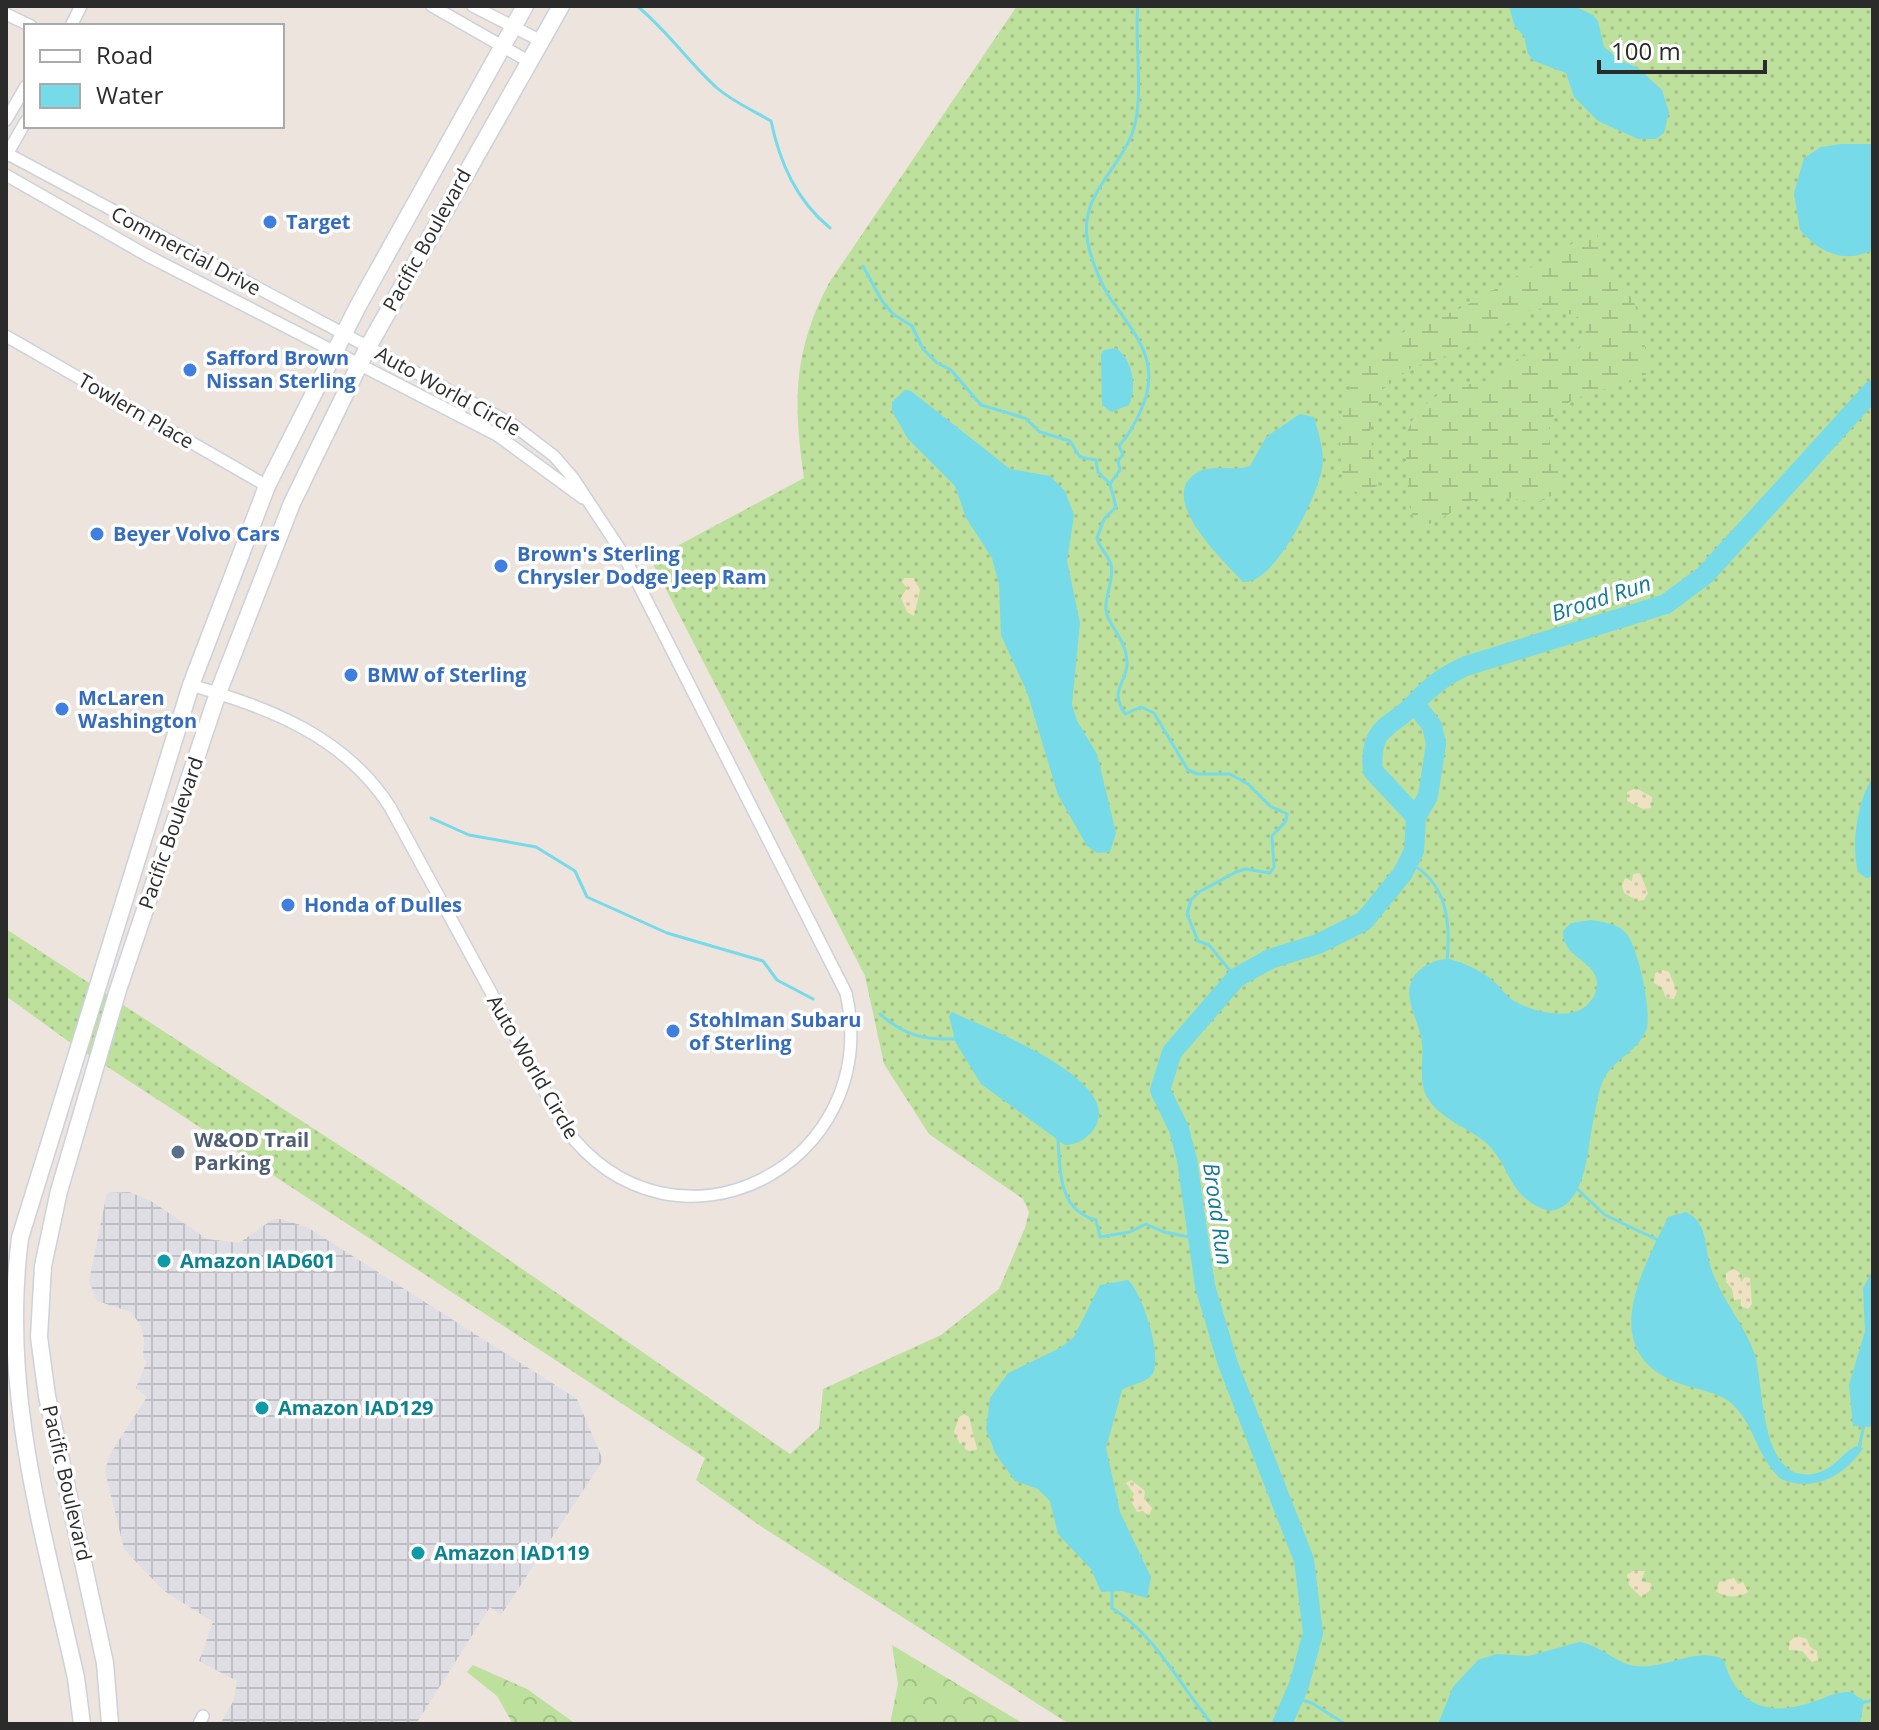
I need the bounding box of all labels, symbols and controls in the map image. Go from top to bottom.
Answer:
legend [24,24,284,128]
scale bar [1599,24,1765,74]
text: 100 m [1611,34,1681,67]
text: Road [96,38,153,71]
text: Water [96,78,164,111]
street label: Pacific Boulevard [376,164,477,316]
street label: Commercial Drive [107,200,266,301]
place label: Target [286,208,351,235]
marker: Target [261,213,279,231]
street label: Auto World Circle [371,339,526,442]
place label: Safford Brown Nissan Sterling [206,344,357,394]
marker: Safford Brown Nissan Sterling [181,361,199,379]
street label: Towlern Place [73,367,199,455]
place label: Beyer Volvo Cars [113,520,280,547]
marker: Beyer Volvo Cars [88,525,106,543]
place label: Brown's Sterling Chrysler Dodge Jeep Ram [517,540,767,590]
marker: Brown's Sterling Chrysler Dodge Jeep Ram [492,557,510,575]
water label: Broad Run [1547,567,1654,627]
place label: BMW of Sterling [367,661,527,688]
marker: BMW of Sterling [342,666,360,684]
place label: McLaren Washington [78,684,197,734]
marker: McLaren Washington [53,700,71,718]
street label: Pacific Boulevard [132,753,209,913]
place label: Honda of Dulles [304,891,462,918]
marker: Honda of Dulles [279,896,297,914]
street label: Auto World Circle [481,990,586,1144]
place label: Stohlman Subaru of Sterling [689,1006,862,1056]
marker: Stohlman Subaru of Sterling [664,1022,682,1040]
place label: W&OD Trail Parking [194,1126,309,1176]
marker: W&OD Trail Parking [169,1143,187,1161]
water label: Broad Run [1197,1161,1241,1267]
place label: Amazon IAD601 [180,1247,336,1274]
marker: Amazon IAD601 [155,1252,173,1270]
place label: Amazon IAD129 [278,1394,434,1421]
marker: Amazon IAD129 [253,1399,271,1417]
street label: Pacific Boulevard [36,1402,99,1564]
place label: Amazon IAD119 [434,1539,590,1566]
marker: Amazon IAD119 [409,1544,427,1562]

